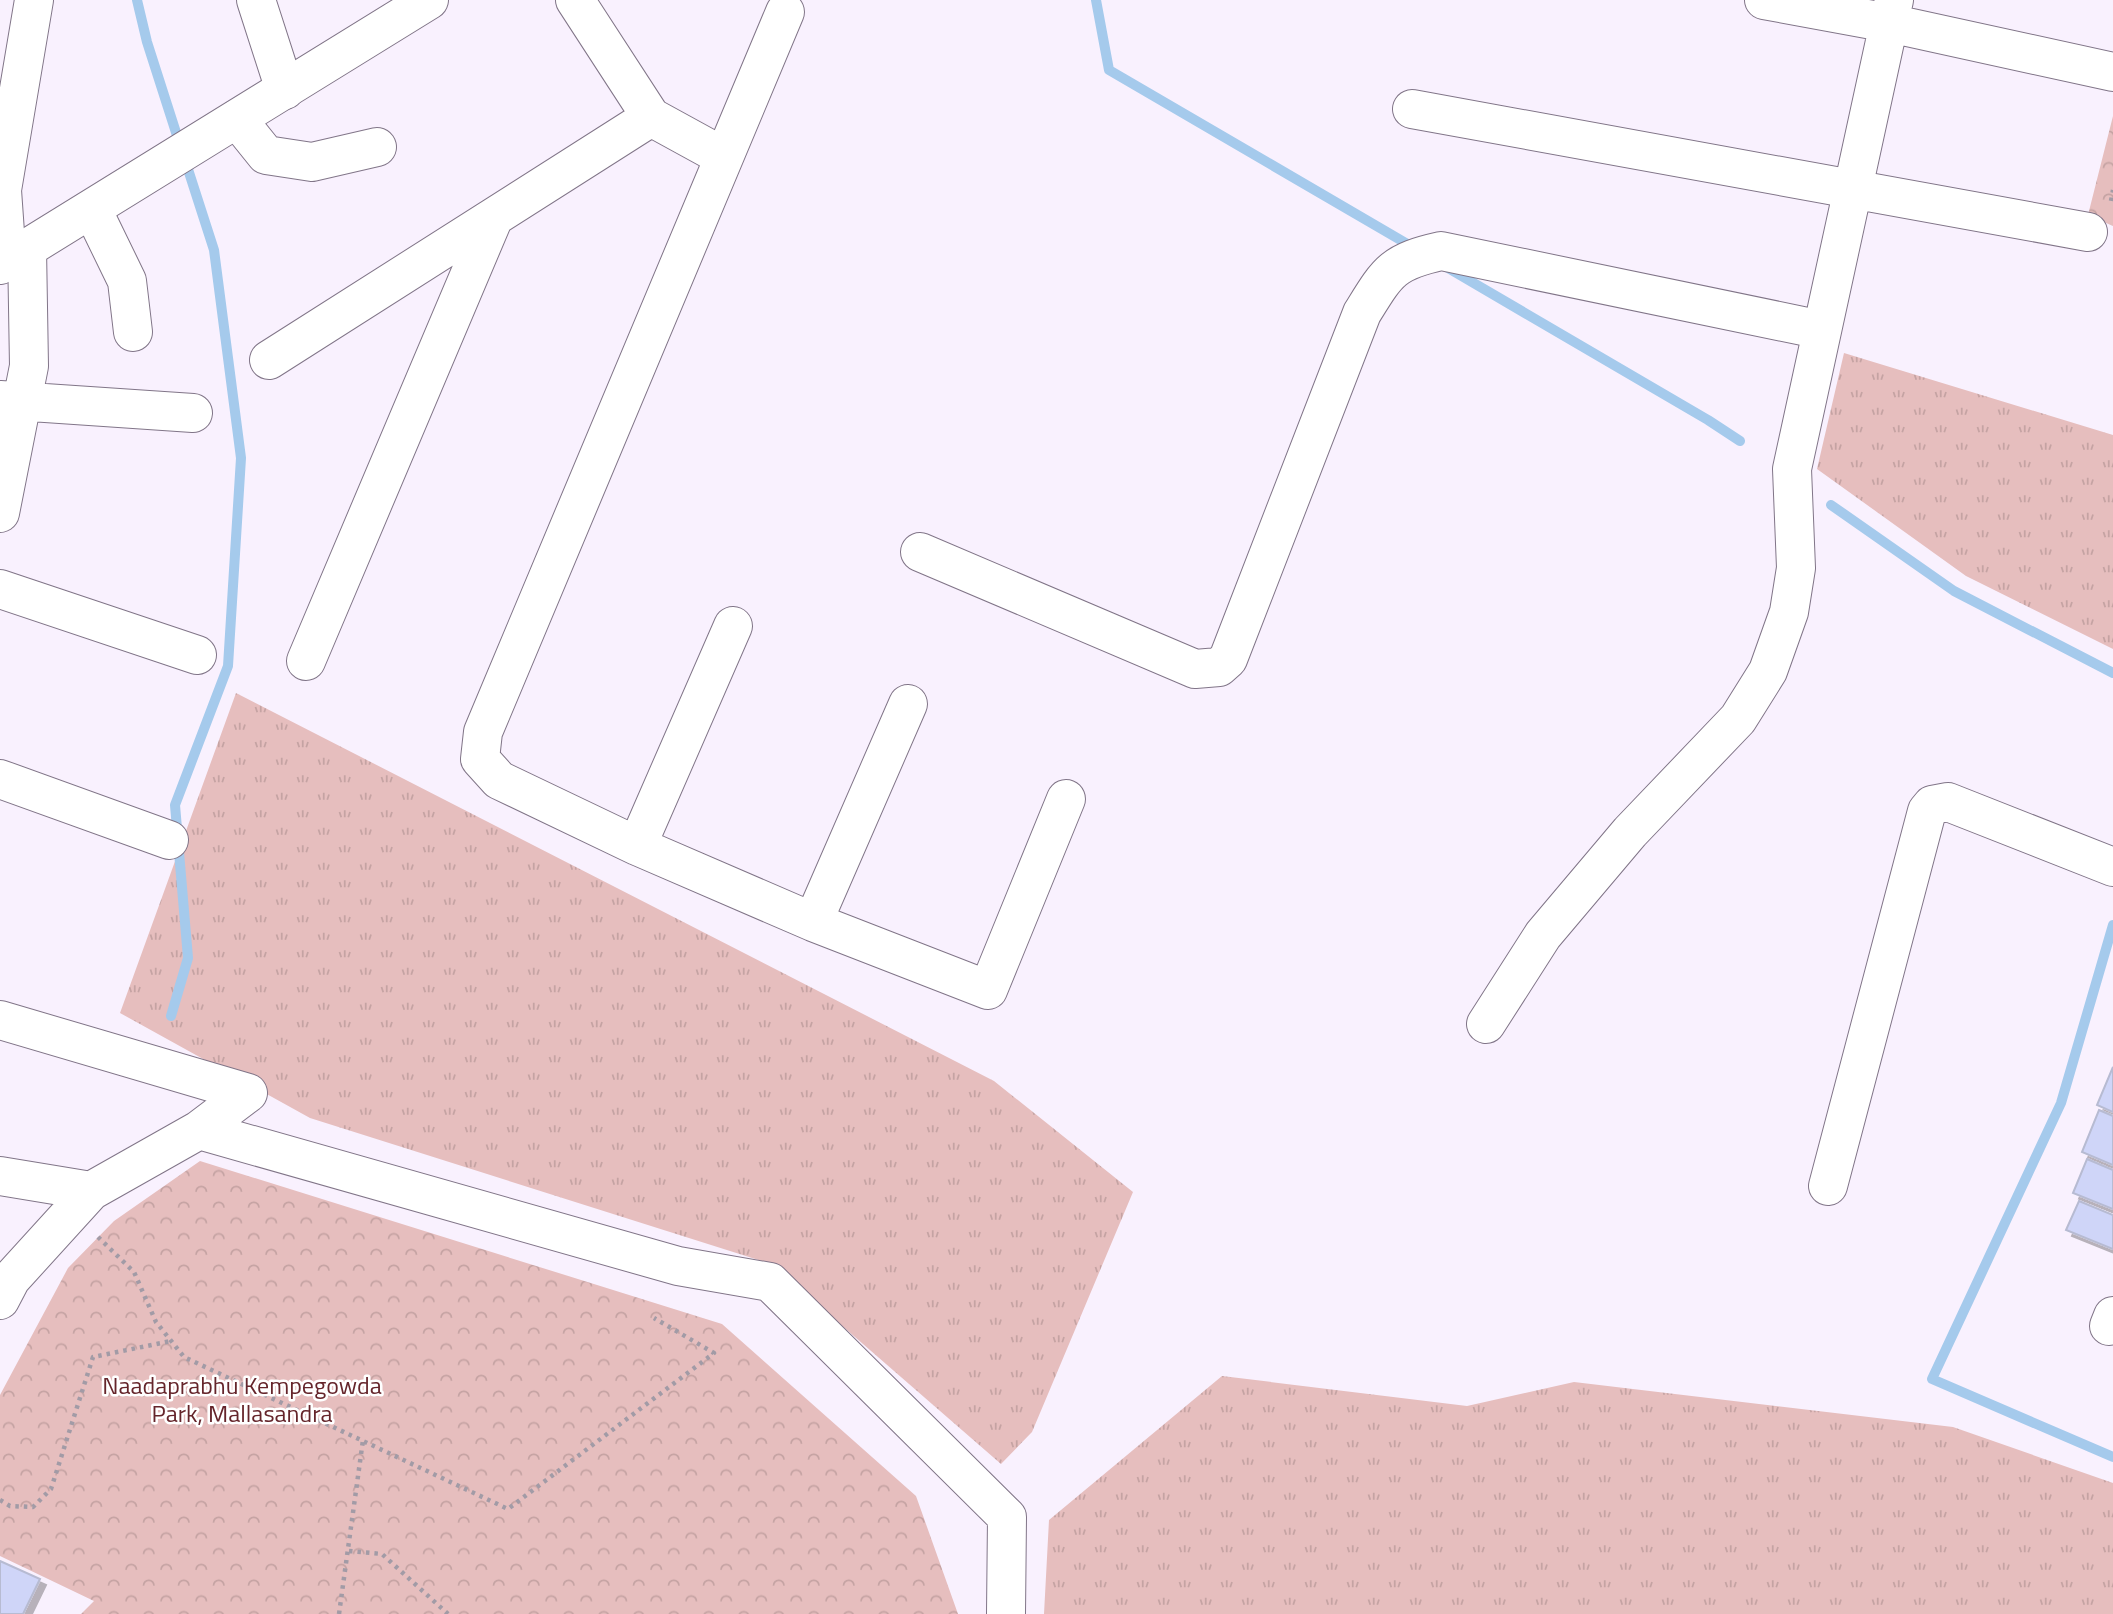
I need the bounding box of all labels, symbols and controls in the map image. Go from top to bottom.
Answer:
park label: Naadaprabhu Kempegowda Park, Mallasandra [102,1367,382,1431]

